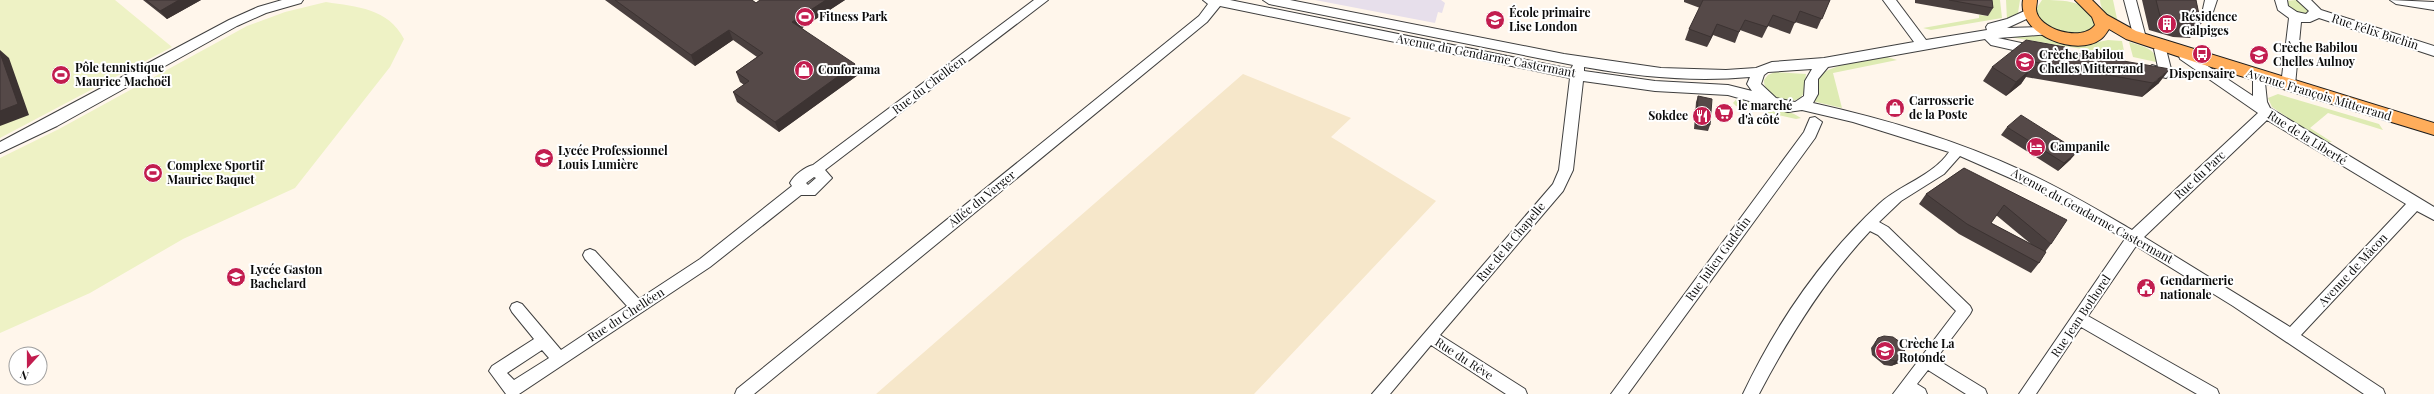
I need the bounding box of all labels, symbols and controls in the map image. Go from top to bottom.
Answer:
place label: École primaire Lise London [1509,4,1591,34]
sports icon: Fitness Park [794,6,816,28]
place label: Fitness Park [819,8,888,24]
place label: Résidence Galpiges [2181,8,2237,38]
school or university icon: École primaire Lise London [1484,9,1506,31]
street label: Rue Félix Buchin [2330,9,2421,53]
building icon: Résidence Galpiges [2156,13,2178,35]
street label: Avenue du Gendarme Castermant [1394,30,1578,80]
place label: Crèche Babilou Chelles Aulnoy [2273,39,2359,69]
bus stop icon: Dispensaire [2191,43,2213,65]
school or university icon: Crèche Babilou Chelles Aulnoy [2248,44,2270,66]
place label: Crèche Babilou Chelles Mitterrand [2039,46,2144,76]
street label: Rue du Chelléen [888,51,968,117]
school or university icon: Crèche Babilou Chelles Mitterrand [2014,51,2036,73]
place label: Pôle tennistique Maurice Machoël [75,59,171,89]
shop icon: Conforama [793,59,815,81]
place label: Conforama [818,61,881,77]
sports icon: Pôle tennistique Maurice Machoël [50,64,72,86]
street label: Avenue François Mitterrand [2244,64,2394,124]
place label: Dispensaire [2169,65,2235,81]
place label: Carrosserie de la Poste [1909,92,1974,122]
place label: le marché d'à côté [1738,97,1792,127]
shop icon: Carrosserie de la Poste [1884,97,1906,119]
supermarket icon: le marché d'à côté [1713,102,1735,124]
restaurant icon: Sokdee [1691,105,1713,127]
street label: Rue de la Liberté [2265,106,2350,168]
place label: Sokdee [1648,107,1688,123]
hotel icon: Campanile [2025,136,2047,158]
place label: Campanile [2050,138,2110,154]
place label: Lycée Professionnel Louis Lumière [558,142,668,172]
street label: Rue du Parc [2170,146,2229,202]
school or university icon: Lycée Professionnel Louis Lumière [533,147,555,169]
place label: Complexe Sportif Maurice Baquet [167,157,265,187]
sports icon: Complexe Sportif Maurice Baquet [142,162,164,184]
street label: Avenue du Gendarme Castermant [2008,163,2177,267]
street label: Allée du Verger [944,166,1019,231]
street label: Rue de la Chapelle [1472,198,1548,284]
street label: Rue Julien Gudefin [1681,213,1753,304]
street label: Avenue de Mâcon [2313,229,2390,310]
place label: Lycée Gaston Bachelard [250,261,323,291]
school or university icon: Lycée Gaston Bachelard [225,266,247,288]
street label: Rue Jean Bothorel [2047,271,2114,360]
place label: Gendarmerie nationale [2160,272,2233,302]
public building icon: Gendarmerie nationale [2135,277,2157,299]
street label: Rue du Chelléen [584,283,667,345]
street label: Rue du Rêve [1432,333,1497,383]
place label: Crèche La Rotonde [1899,335,1955,365]
school or university icon: Crèche La Rotonde [1874,340,1896,362]
north arrow [8,346,48,386]
text: N [18,367,31,384]

